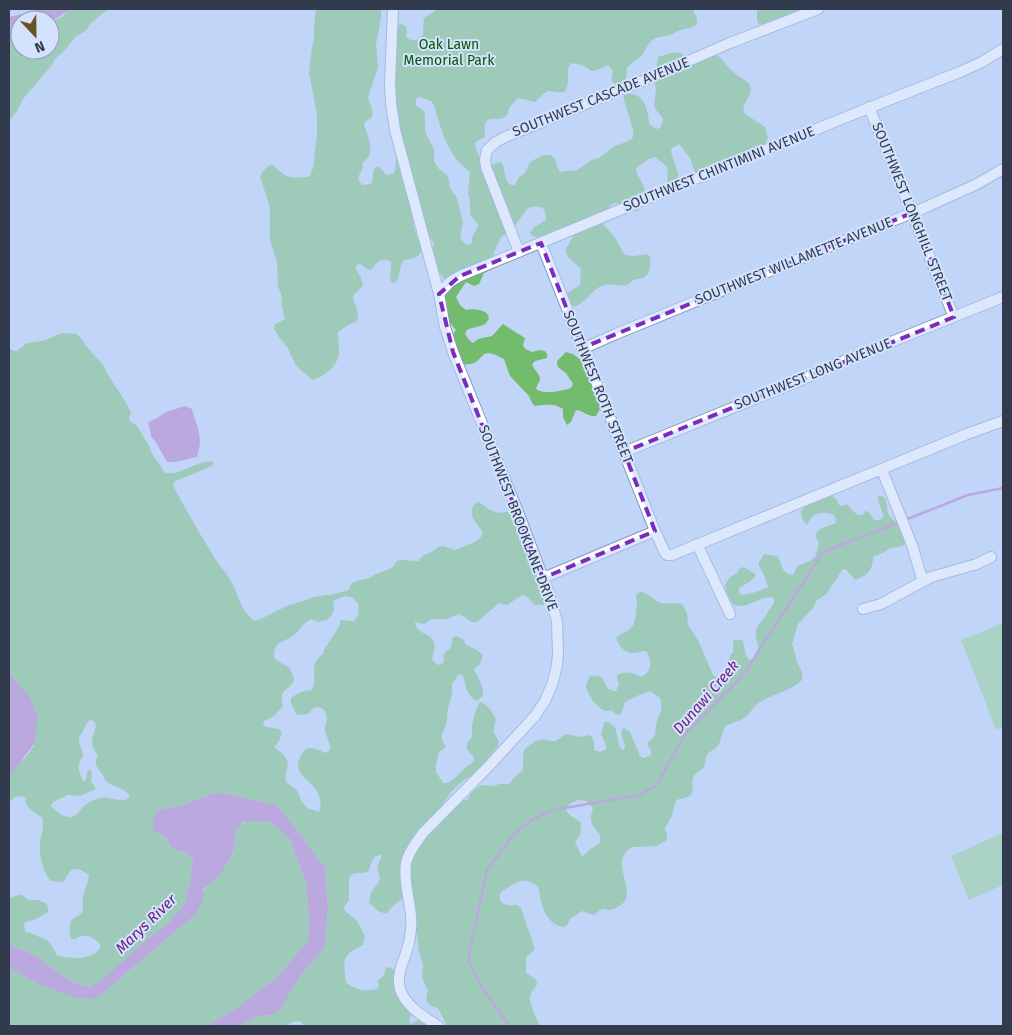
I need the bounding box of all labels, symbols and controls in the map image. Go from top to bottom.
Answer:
north arrow [10,10,60,60]
park label: Oak Lawn Memorial Park [404,36,495,69]
text: N [32,37,47,56]
street label: SOUTHWEST CASCADE AVENUE [510,54,692,140]
street label: SOUTHWEST LONGHILL STREET [868,120,956,305]
street label: SOUTHWEST CHINTIMINI AVENUE [621,123,817,215]
street label: SOUTHWEST WILLAMETTE AVENUE [693,213,895,309]
street label: SOUTHWEST ROTH STREET [559,308,637,467]
street label: SOUTHWEST LONG AVENUE [732,335,894,413]
street label: SOUTHWEST BROOKLANE DRIVE [475,423,561,613]
water label: Dunawi Creek [669,657,743,737]
water label: Marys River [112,890,181,957]

